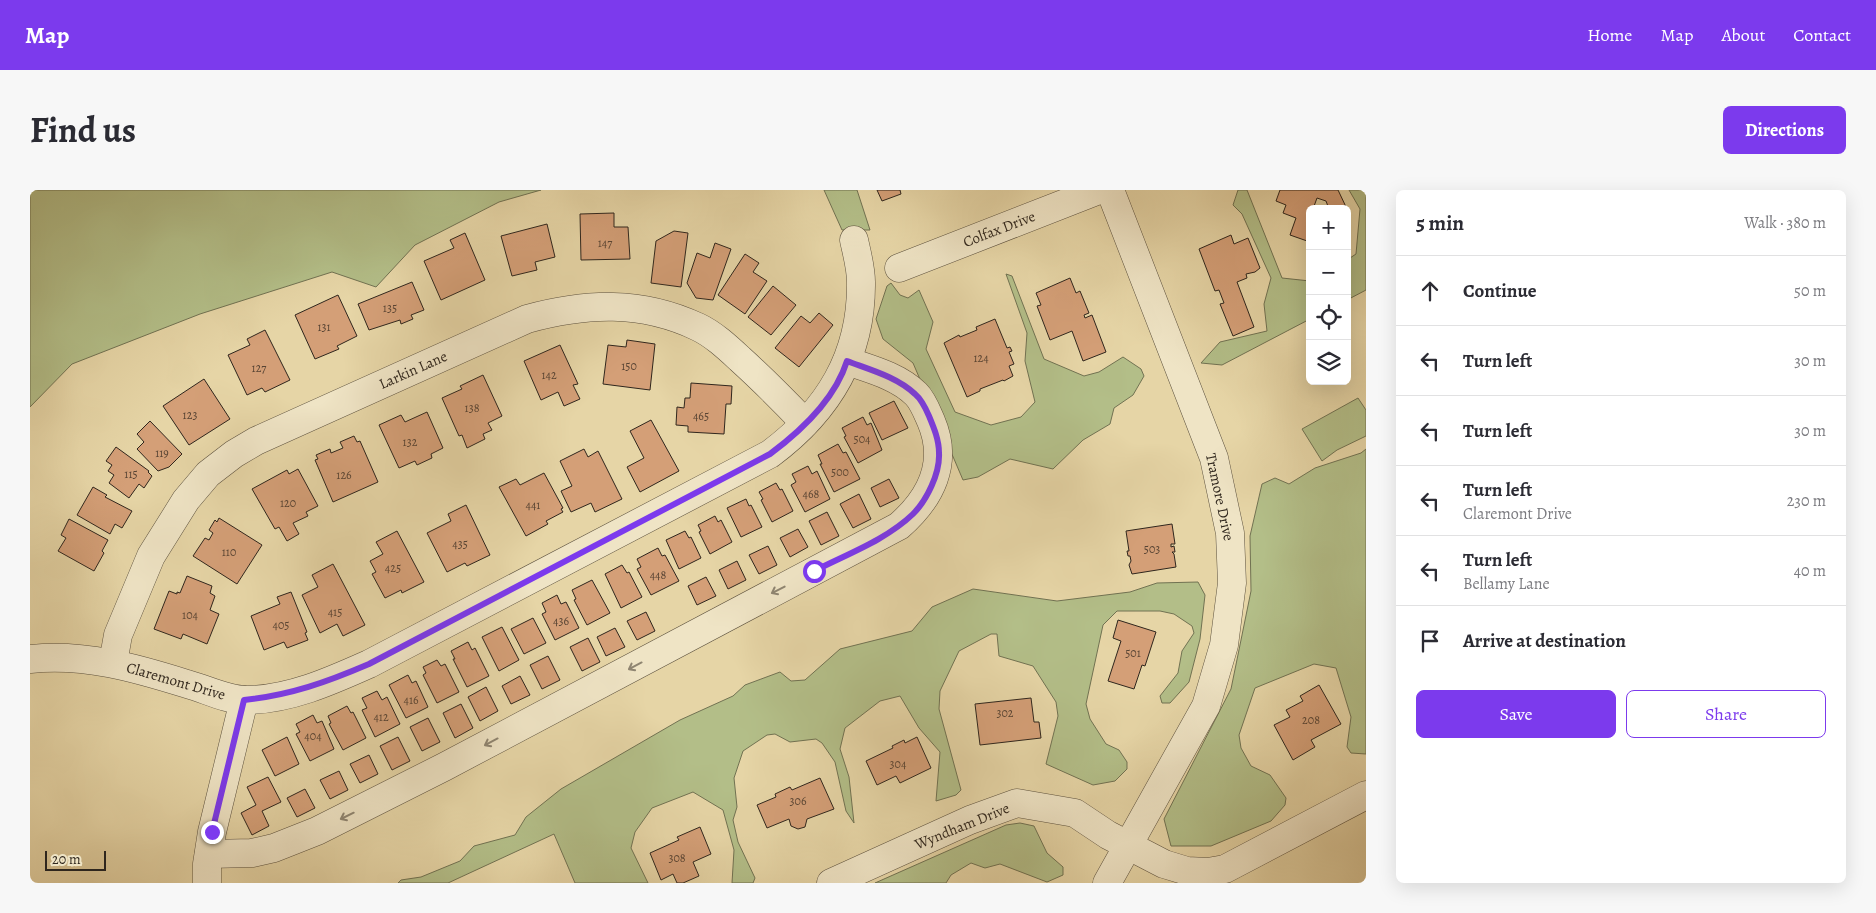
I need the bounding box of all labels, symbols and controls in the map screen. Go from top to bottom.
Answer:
text: Map [25,19,69,51]
text: Home [1587,23,1632,47]
text: Map [1660,23,1693,47]
text: About [1721,23,1765,47]
text: Contact [1793,23,1851,47]
text: Find us [30,106,136,154]
button: Directions [1723,106,1846,154]
map controls [1306,205,1351,385]
button: + [1306,205,1351,250]
street label: Colfax Drive [960,206,1038,252]
text: 5 min [1416,209,1464,237]
text: Walk · 380 m [1744,212,1826,234]
house number: 147 [598,235,613,251]
button: − [1306,250,1351,295]
icon: ahead [1416,277,1444,305]
text: Continue [1463,278,1537,304]
text: 50 m [1794,280,1826,302]
button: locate [1306,295,1351,340]
house number: 135 [383,300,397,316]
house number: 131 [317,319,331,335]
button: layers [1306,340,1351,385]
street label: Larkin Lane [376,346,451,394]
icon: left [1416,347,1444,375]
text: Turn left [1463,348,1532,374]
house number: 124 [973,350,989,366]
text: 30 m [1794,350,1826,372]
house number: 150 [621,358,637,374]
house number: 127 [252,360,267,376]
house number: 142 [541,367,557,383]
house number: 138 [465,400,480,416]
house number: 123 [183,407,197,423]
house number: 465 [693,408,709,424]
icon: left [1416,417,1444,445]
text: Turn left [1463,418,1532,444]
text: 30 m [1794,420,1826,442]
house number: 504 [854,431,871,447]
house number: 132 [403,434,418,450]
house number: 119 [155,445,169,461]
street label: Tramore Drive [1201,451,1239,543]
house number: 500 [831,464,849,480]
house number: 115 [124,466,138,482]
house number: 126 [336,467,352,483]
text: Turn left [1463,477,1532,503]
house number: 468 [803,486,820,502]
icon: left [1416,487,1444,515]
text: 230 m [1787,490,1826,512]
house number: 120 [280,495,296,511]
house number: 441 [526,497,540,513]
text: Claremont Drive [1463,503,1572,525]
house number: 435 [452,536,468,552]
house number: 503 [1144,541,1160,557]
house number: 110 [222,544,236,560]
text: Turn left [1463,547,1532,573]
icon: left [1416,557,1444,585]
house number: 425 [385,560,401,576]
route start [803,560,826,583]
text: 40 m [1794,560,1826,582]
house number: 448 [650,567,667,583]
text: Bellamy Lane [1463,573,1550,595]
one-way arrow [771,586,786,595]
house number: 415 [328,604,342,620]
house number: 104 [182,607,199,623]
house number: 436 [553,613,569,629]
house number: 405 [273,617,290,633]
icon: arrive [1416,627,1444,655]
text: Arrive at destination [1463,628,1626,654]
house number: 501 [1125,645,1141,661]
street label: Claremont Drive [124,657,228,705]
one-way arrow [627,661,642,671]
button: Save [1416,690,1616,738]
button: Share [1626,690,1826,738]
house number: 416 [403,692,419,708]
house number: 302 [996,705,1014,721]
house number: 412 [373,709,389,725]
house number: 208 [1302,712,1320,728]
house number: 404 [304,728,322,744]
one-way arrow [484,737,499,747]
house number: 304 [890,756,907,772]
house number: 306 [790,793,807,809]
street label: Wyndham Drive [911,798,1013,855]
one-way arrow [339,811,354,821]
route end [201,821,224,844]
scale bar [45,848,106,871]
text: 20 m [52,850,81,869]
house number: 308 [668,850,686,866]

